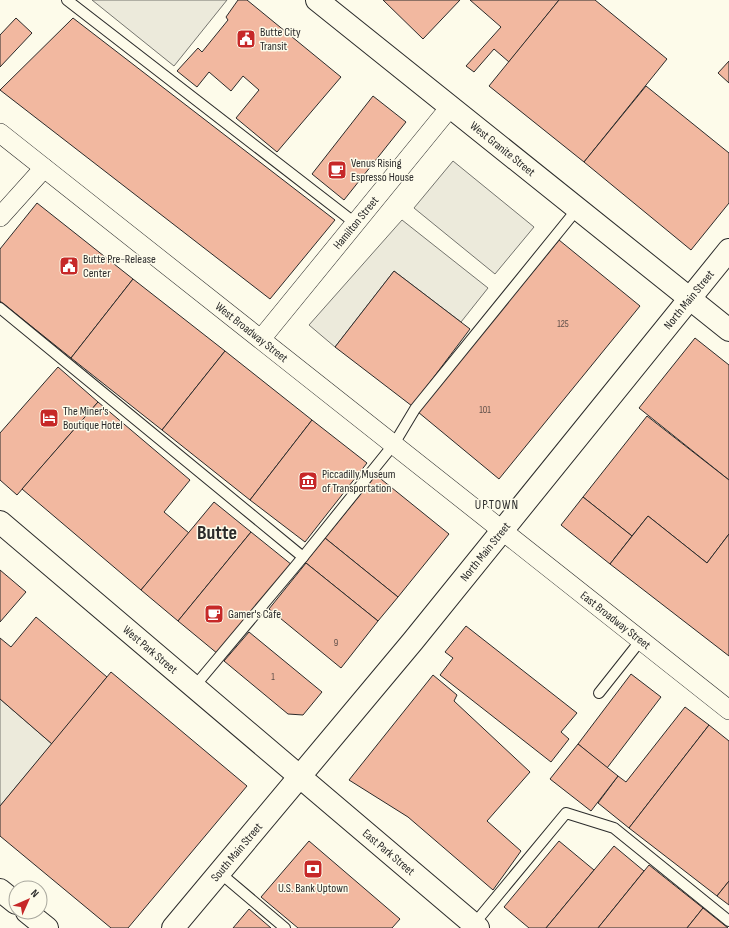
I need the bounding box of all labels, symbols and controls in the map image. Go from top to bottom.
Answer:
place label: Butte City Transit [260,25,301,54]
public building icon: Butte City Transit [235,28,257,50]
street label: West Granite Street [467,118,539,180]
place label: Venus Rising Espresso House [351,156,414,185]
cafe icon: Venus Rising Espresso House [326,159,348,181]
street label: Hamilton Street [330,193,382,252]
place label: Butte Pre-Release Center [83,252,156,281]
public building icon: Butte Pre-Release Center [58,255,80,277]
street label: North Main Street [660,267,717,332]
street label: West Broadway Street [212,299,291,366]
house number: 125 [557,318,569,330]
place label: The Miner's Boutique Hotel [63,404,123,433]
house number: 101 [479,404,491,416]
hotel icon: The Miner's Boutique Hotel [38,407,60,429]
place label: Piccadilly Museum of Transportation [322,467,396,496]
museum icon: Piccadilly Museum of Transportation [297,470,319,492]
district label: UPTOWN [475,497,519,513]
street label: North Main Street [457,519,514,584]
district label: Butte [197,521,237,545]
street label: East Broadway Street [577,588,654,653]
cafe icon: Gamer's Cafe [203,603,225,625]
place label: Gamer's Cafe [228,607,281,622]
street label: West Park Street [120,622,181,677]
house number: 9 [334,637,338,649]
house number: 1 [271,671,275,683]
street label: South Main Street [208,819,266,885]
street label: East Park Street [359,826,418,879]
bank icon: U.S. Bank Uptown [302,858,324,880]
north arrow [8,880,48,920]
place label: U.S. Bank Uptown [278,881,348,896]
text: N [28,887,41,900]

